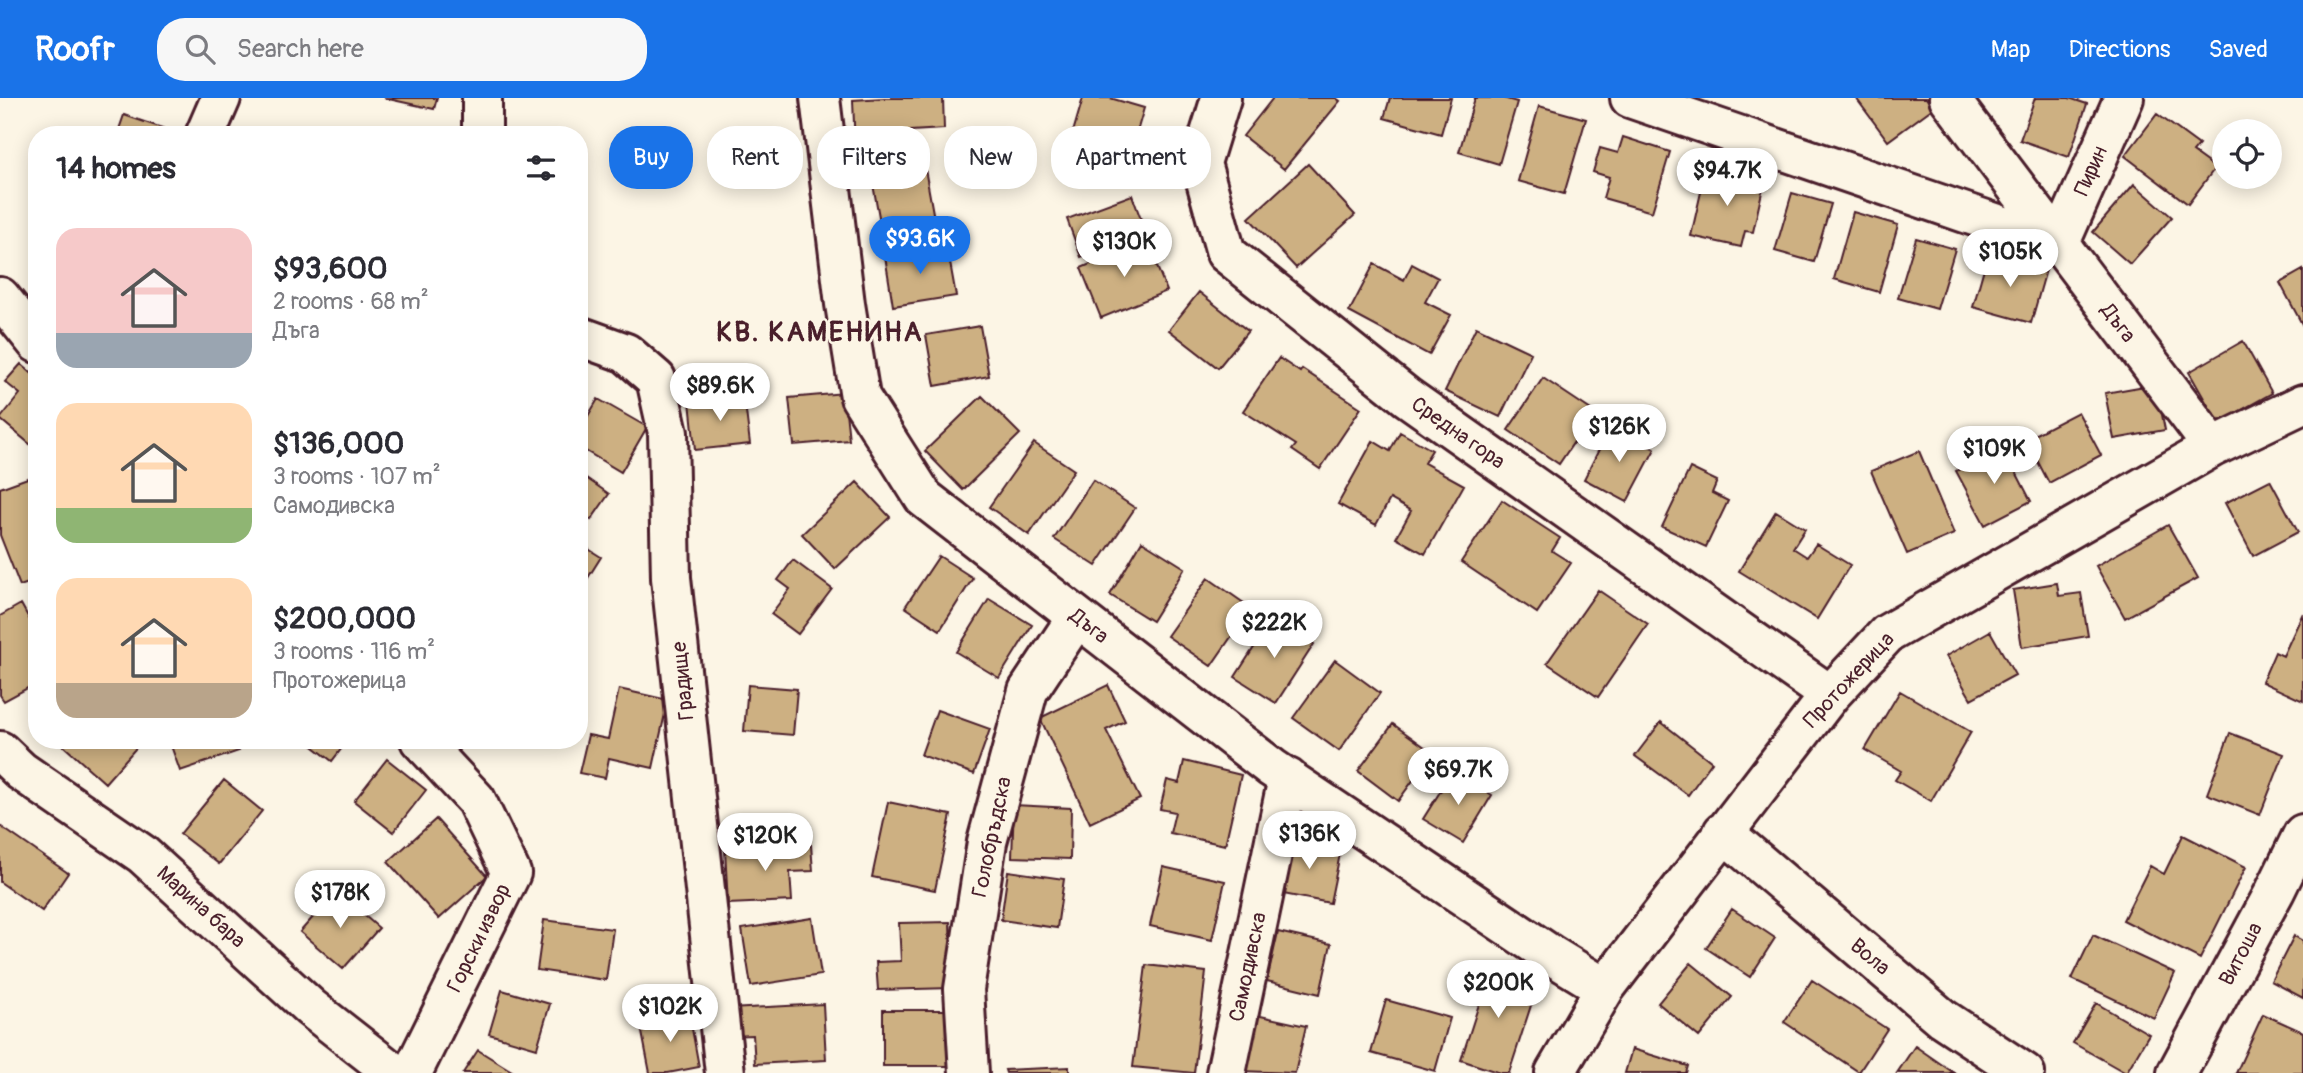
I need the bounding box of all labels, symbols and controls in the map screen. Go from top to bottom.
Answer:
search box [157,18,647,81]
text: Roofr [35,29,115,70]
icon: search [181,30,219,68]
text: Search here [237,33,364,65]
text: Map [1991,35,2031,64]
text: Directions [2069,35,2170,64]
text: Saved [2208,35,2268,64]
map controls [2212,119,2282,189]
button: locate [2212,119,2282,189]
chip: Buy [609,126,693,189]
chip: Rent [707,126,803,189]
chip: Filters [817,126,930,189]
chip: New [944,126,1037,189]
chip: Apartment [1051,126,1211,189]
street label: Пирин [2068,142,2114,200]
pin: $94.7K [1670,148,1784,208]
icon: filters [522,149,560,187]
text: 14 homes [56,150,176,187]
text: $94.7K [1693,156,1761,185]
pin: $93.6K [863,216,977,276]
pin: $130K [1075,220,1173,279]
text: $93.6K [885,224,955,253]
text: $130K [1092,227,1156,256]
pin: $105K [1961,230,2059,289]
text: $105K [1978,237,2042,266]
text: $93,600 [273,250,388,287]
icon: home [112,256,196,340]
text: 2 rooms · 68 m² [273,287,429,316]
street label: Дъга [2094,297,2142,348]
district label: КВ. КАМЕНИНА [716,315,924,350]
text: Дъга [273,316,320,345]
pin: $89.6K [663,364,777,423]
text: $89.6K [686,371,754,400]
street label: Средна гора [1406,391,1510,475]
pin: $126K [1570,404,1668,464]
text: $126K [1588,412,1650,441]
text: $136,000 [273,425,404,462]
pin: $109K [1945,426,2043,486]
icon: home [112,431,196,515]
text: $109K [1963,434,2025,463]
text: 3 rooms · 107 m² [273,462,441,491]
text: Самодивска [273,491,395,520]
text: $200,000 [273,600,416,637]
pin: $222K [1225,601,1323,660]
street label: Дъга [1063,602,1114,650]
icon: home [112,606,196,690]
text: $222K [1242,608,1306,637]
street label: Протожерица [1798,626,1900,734]
text: 3 rooms · 116 m² [273,637,435,666]
street label: Градище [665,640,701,722]
text: Протожерица [273,666,406,695]
pin: $69.7K [1401,748,1515,807]
text: $69.7K [1424,755,1492,784]
street label: Голобръдска [966,774,1018,900]
pin: $136K [1260,812,1358,871]
pin: $120K [716,814,814,873]
text: $136K [1278,819,1340,848]
text: $120K [733,821,797,850]
street label: Марина бара [151,860,251,954]
pin: $178K [291,870,389,930]
text: $178K [310,878,370,907]
street label: Горски извор [441,879,517,997]
street label: Самодивска [1223,910,1273,1024]
street label: Витоша [2213,918,2269,990]
street label: Вола [1844,933,1896,981]
pin: $200K [1449,960,1547,1020]
text: $200K [1463,968,1533,997]
pin: $102K [621,984,719,1044]
text: $102K [638,992,702,1021]

